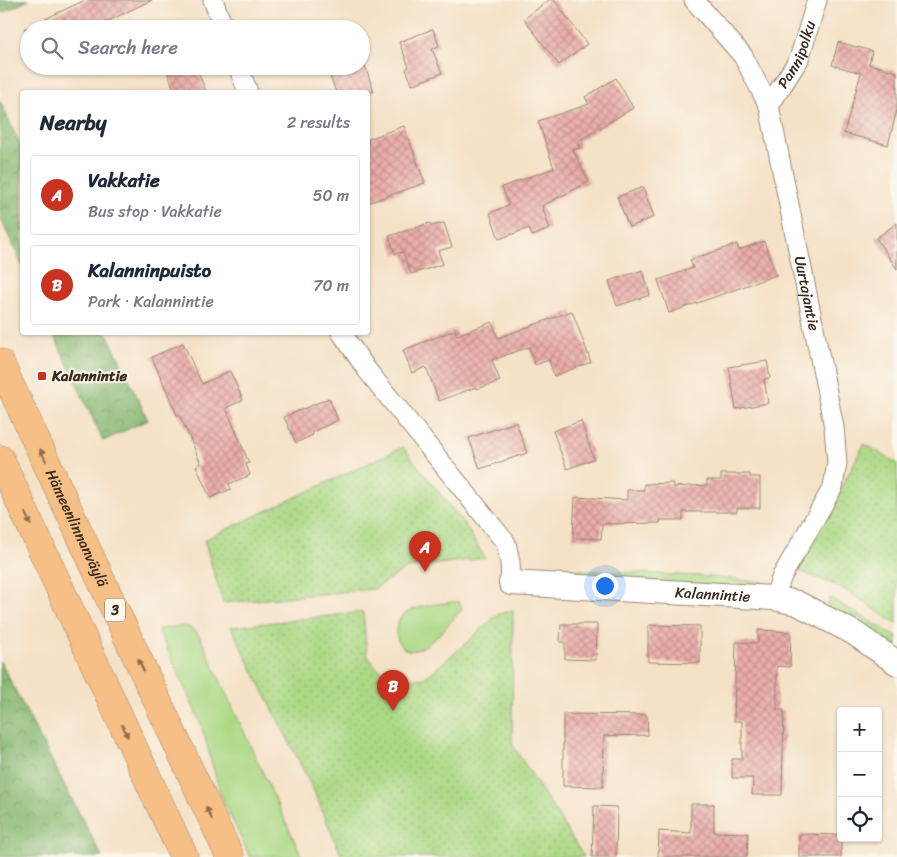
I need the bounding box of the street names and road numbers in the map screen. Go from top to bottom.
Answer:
street label: Pannipolku [770,17,823,94]
street label: Uurtajantie [787,254,827,333]
street label: Hämeenlinnanväylä [38,465,116,592]
street label: Kalannintie [674,579,751,610]
road number: 3 [105,598,125,622]

